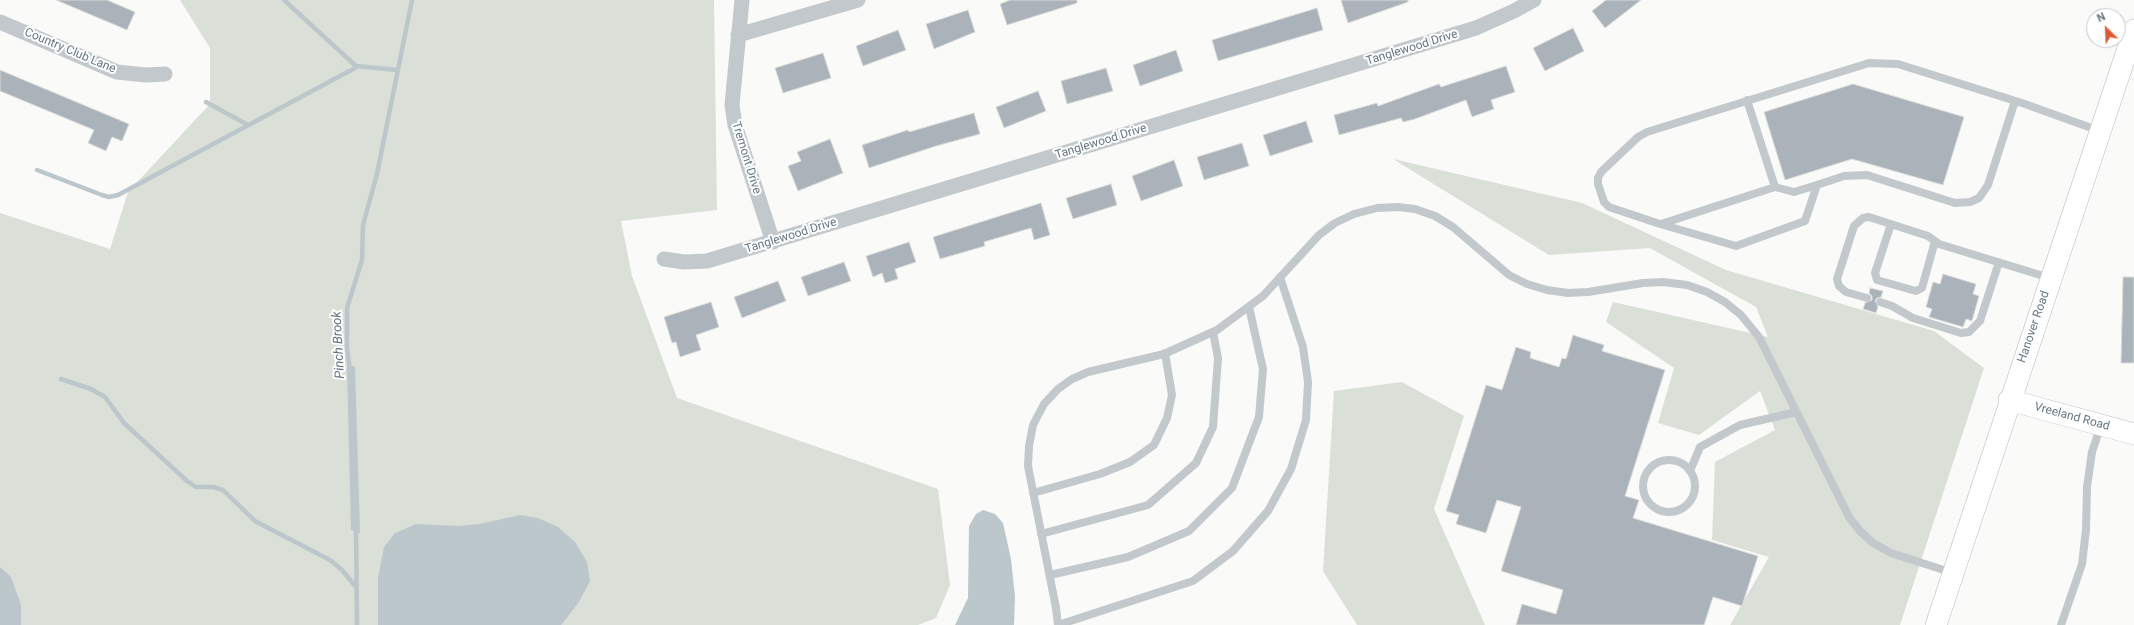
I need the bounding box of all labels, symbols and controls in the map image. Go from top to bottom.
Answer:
north arrow [2086,8,2126,48]
text: N [2095,10,2108,25]
street label: Country Club Lane [22,25,118,77]
street label: Tanglewood Drive [1364,27,1460,69]
street label: Tremont Drive [728,120,764,196]
street label: Tanglewood Drive [1053,121,1149,163]
street label: Tanglewood Drive [743,215,839,257]
street label: Hanover Road [2015,289,2053,365]
water label: Pinch Brook [329,311,349,379]
street label: Vreeland Road [2033,400,2111,434]

